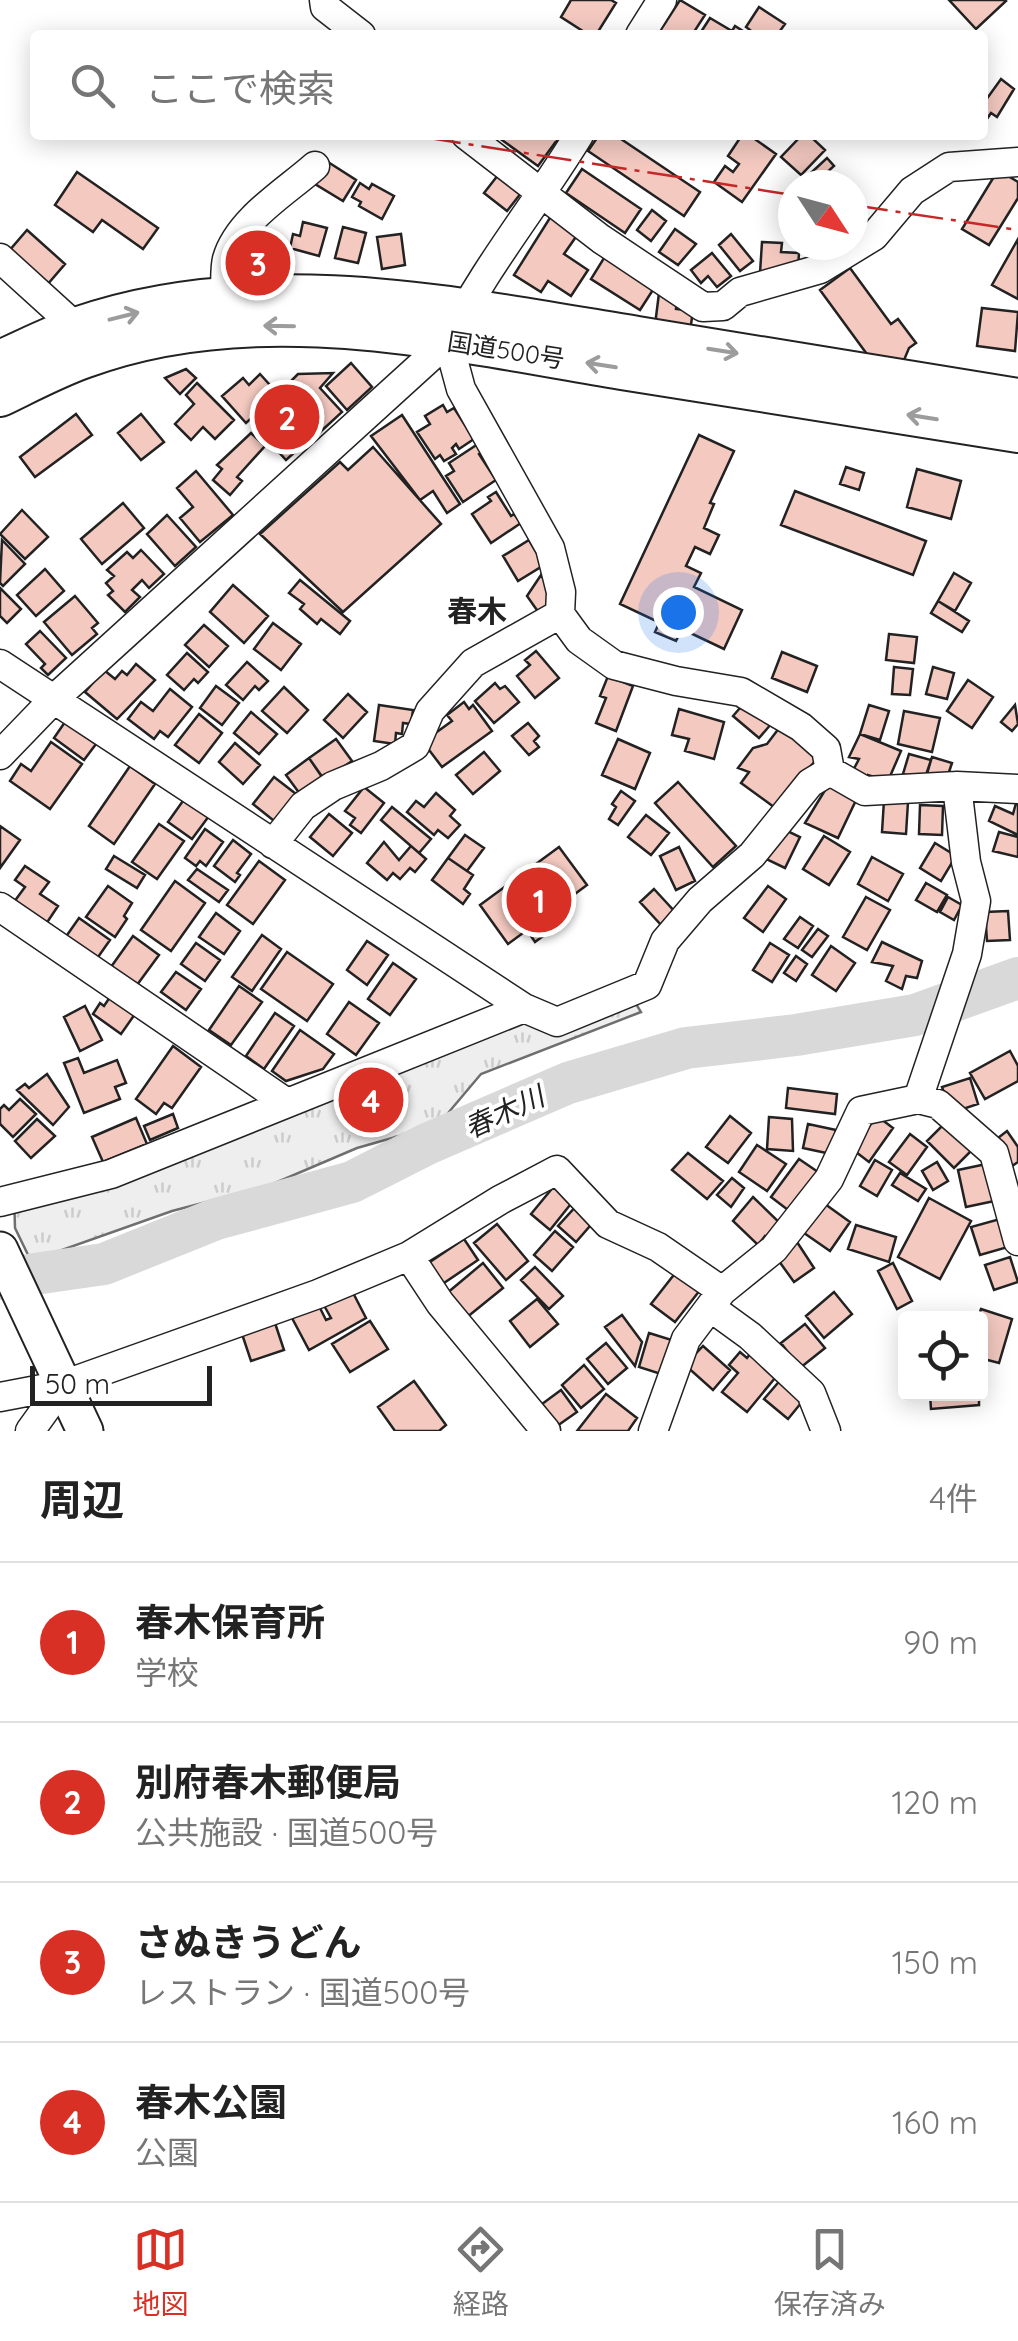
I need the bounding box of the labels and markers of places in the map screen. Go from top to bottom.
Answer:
pin: 3 [226,226,290,300]
pin: 2 [254,380,320,454]
pin: 1 [506,862,572,938]
pin: 4 [338,1062,404,1138]

